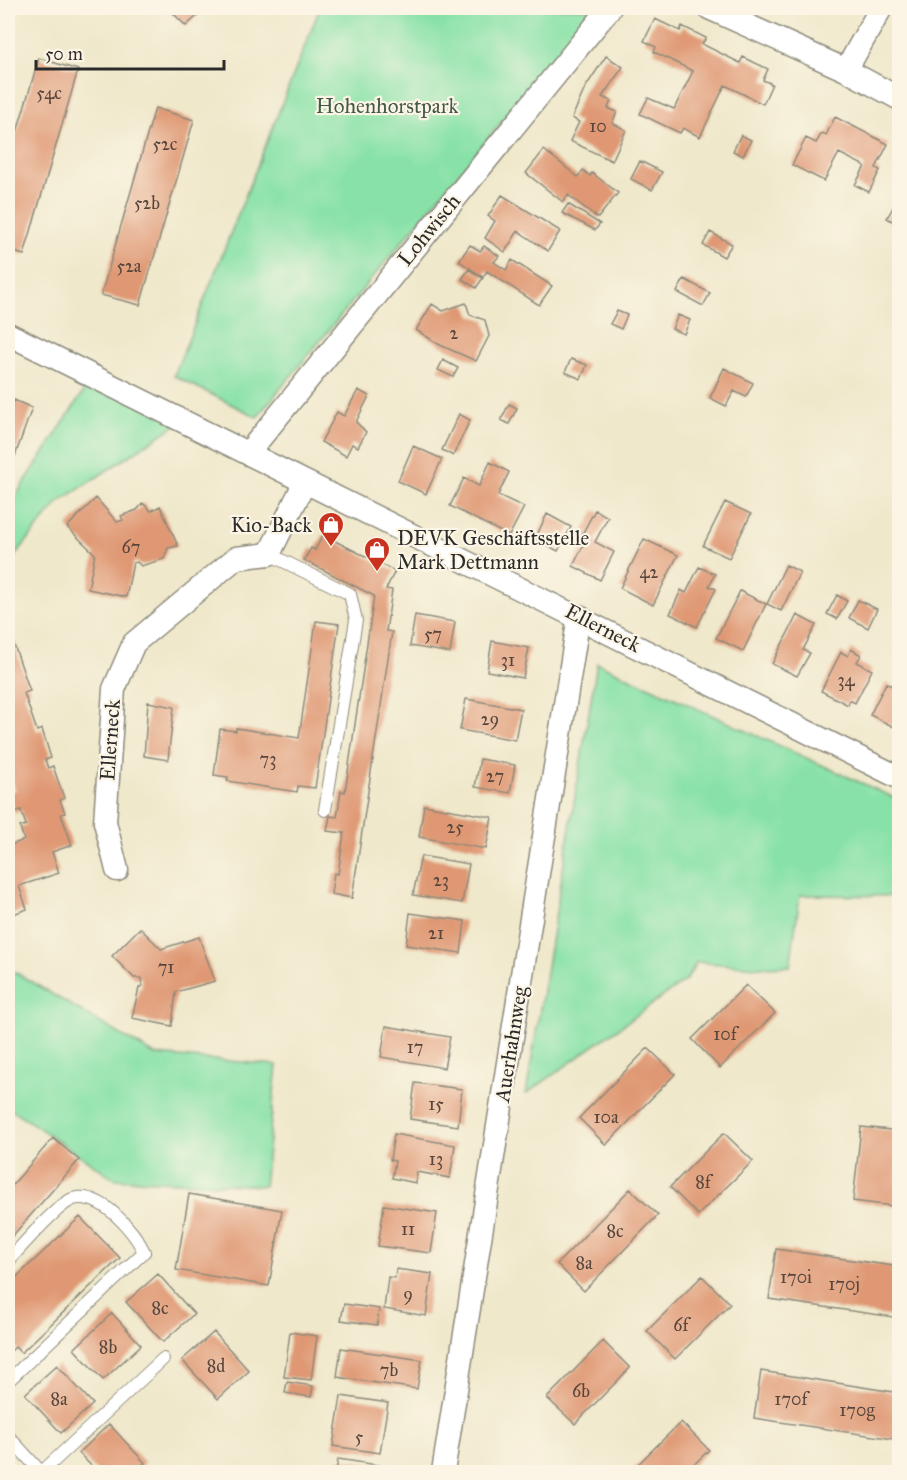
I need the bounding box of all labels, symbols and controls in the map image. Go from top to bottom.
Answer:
scale bar [36,33,224,71]
text: 50 m [45,43,83,65]
house number: 54c [36,82,62,104]
park label: Hohenhorstpark [316,93,458,119]
house number: 10 [589,115,607,137]
house number: 52c [153,133,178,155]
street label: Lohwisch [392,188,466,271]
house number: 52b [134,192,160,214]
house number: 52a [117,255,142,277]
house number: 2 [450,322,459,344]
shop icon: Kio-Back [316,510,346,548]
place label: Kio-Back [231,512,312,538]
place label: DEVK Geschäftsstelle Mark Dettmann [397,525,590,575]
shop icon: DEVK Geschäftsstelle Mark Dettmann [362,535,392,573]
house number: 67 [122,536,140,558]
house number: 42 [640,561,659,583]
street label: Ellerneck [561,598,646,658]
house number: 57 [424,623,442,645]
house number: 31 [501,649,515,671]
house number: 34 [837,669,856,691]
street label: Ellerneck [94,698,126,782]
house number: 29 [481,708,499,730]
house number: 73 [260,748,276,770]
house number: 27 [486,765,504,787]
house number: 25 [446,816,464,838]
house number: 23 [433,869,449,891]
house number: 21 [428,922,444,944]
house number: 71 [158,956,174,978]
street label: Auerhahnweg [489,984,533,1105]
house number: 10f [713,1023,740,1045]
house number: 17 [407,1036,423,1058]
house number: 15 [428,1093,444,1115]
house number: 10a [593,1106,619,1128]
house number: 13 [429,1148,443,1170]
house number: 8f [695,1171,714,1193]
house number: 11 [401,1218,415,1240]
house number: 8c [606,1220,624,1242]
house number: 8a [575,1252,593,1274]
house number: 170i [780,1266,812,1288]
house number: 170j [828,1273,860,1295]
house number: 9 [403,1283,413,1305]
house number: 8c [151,1297,169,1319]
house number: 6f [673,1314,692,1336]
house number: 8b [99,1336,117,1358]
house number: 8d [207,1355,225,1377]
house number: 7b [380,1359,398,1381]
house number: 6b [572,1380,590,1402]
house number: 8a [50,1388,68,1410]
house number: 170f [774,1388,811,1410]
house number: 170g [839,1399,875,1422]
house number: 5 [355,1426,364,1448]

